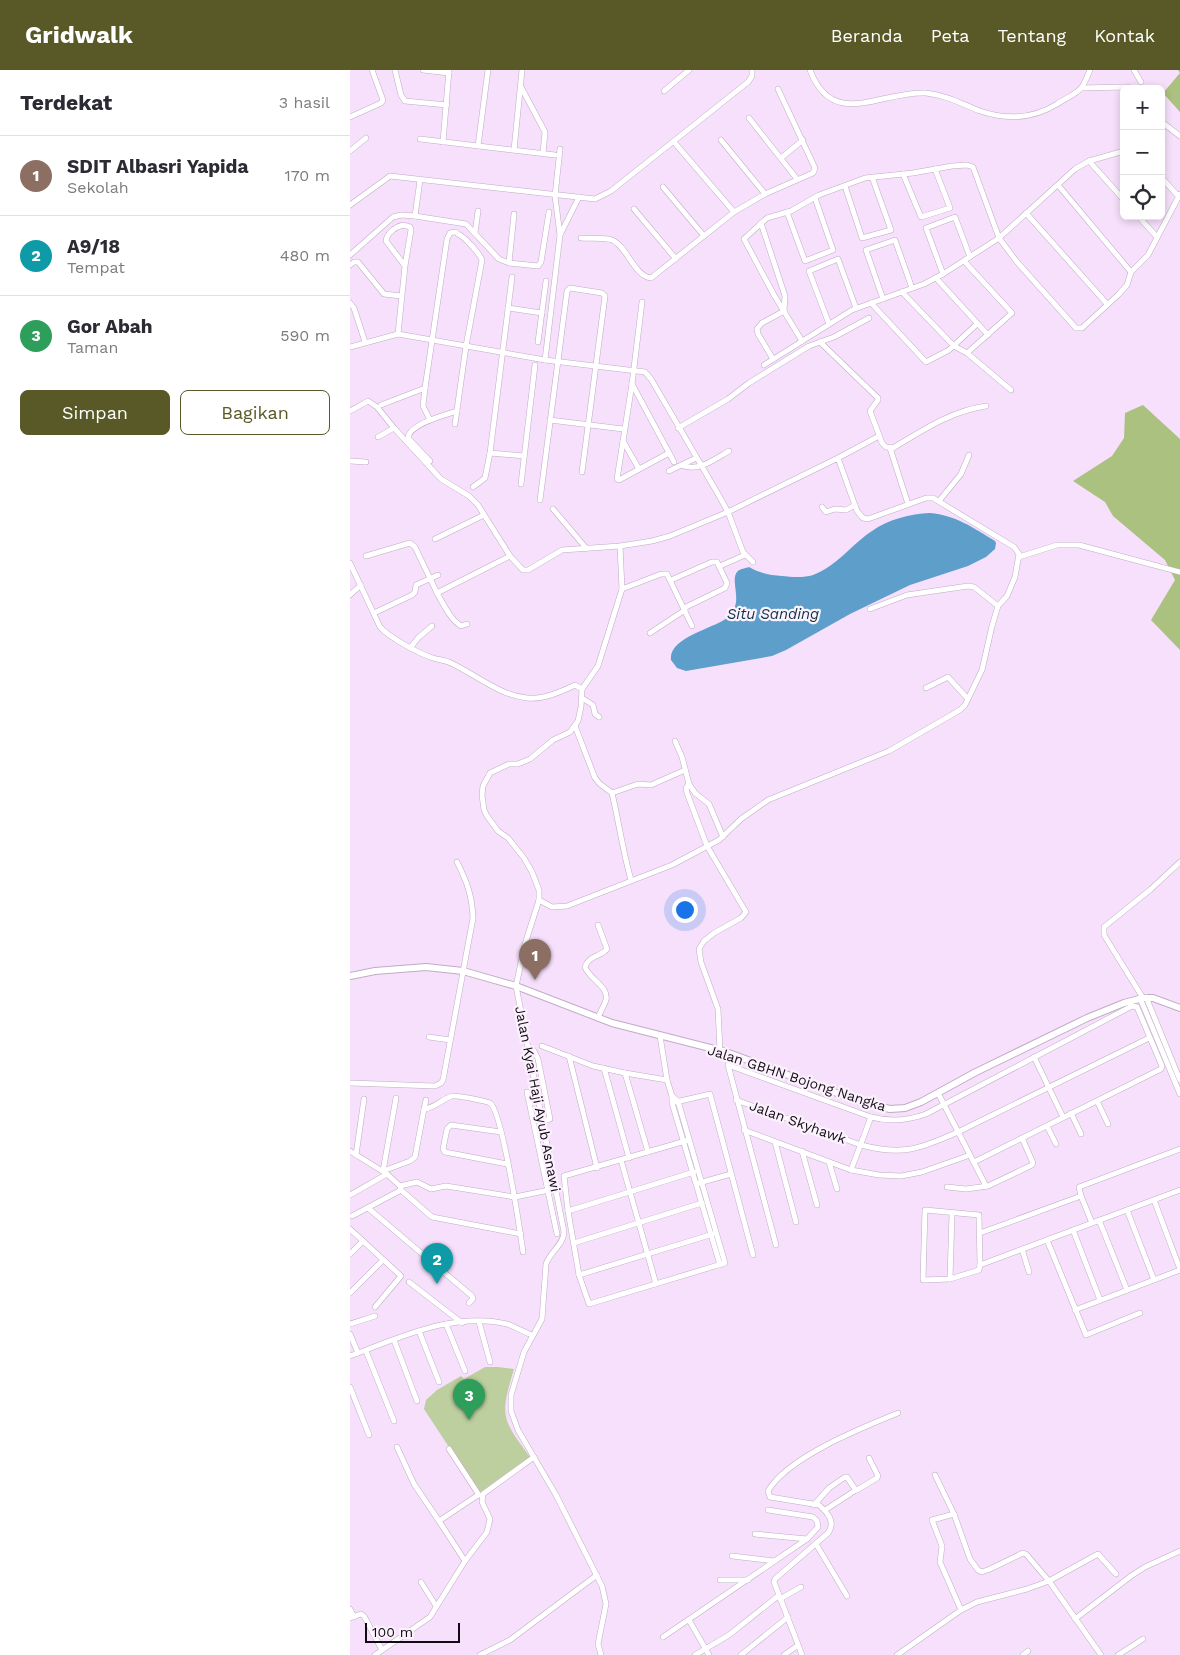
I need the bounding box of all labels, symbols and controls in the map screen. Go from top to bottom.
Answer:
text: Gridwalk [25,21,133,49]
text: Beranda [831,25,903,46]
text: Peta [931,25,969,46]
text: Tentang [997,25,1066,46]
text: Kontak [1094,25,1155,46]
map controls [1120,85,1165,220]
button: + [1120,85,1165,130]
text: Terdekat [20,90,112,115]
text: 3 hasil [279,93,330,112]
button: − [1120,130,1165,175]
text: SDIT Albasri Yapida [67,155,249,178]
text: 1 [33,166,39,185]
text: 170 m [284,166,330,185]
button: locate [1120,175,1165,220]
text: Sekolah [67,178,129,197]
text: A9/18 [67,235,120,258]
text: 2 [31,246,41,265]
text: 480 m [280,246,330,265]
text: Tempat [67,258,125,277]
text: Gor Abah [67,315,152,338]
text: 3 [31,326,41,345]
text: 590 m [280,326,330,345]
text: Taman [67,338,118,357]
button: Simpan [20,390,170,435]
button: Bagikan [180,390,330,435]
water label: Situ Sanding [727,605,819,623]
your location [672,897,698,923]
pin: 1 [519,939,551,980]
street label: Jalan Kyai Haji Ayub Asnawi [512,1005,564,1193]
street label: Jalan GBHN Bojong Nangka [706,1042,888,1114]
street label: Jalan Skyhawk [748,1097,848,1147]
pin: 2 [421,1243,453,1284]
pin: 3 [453,1379,485,1420]
scale bar [365,1620,460,1643]
text: 100 m [372,1624,413,1640]

